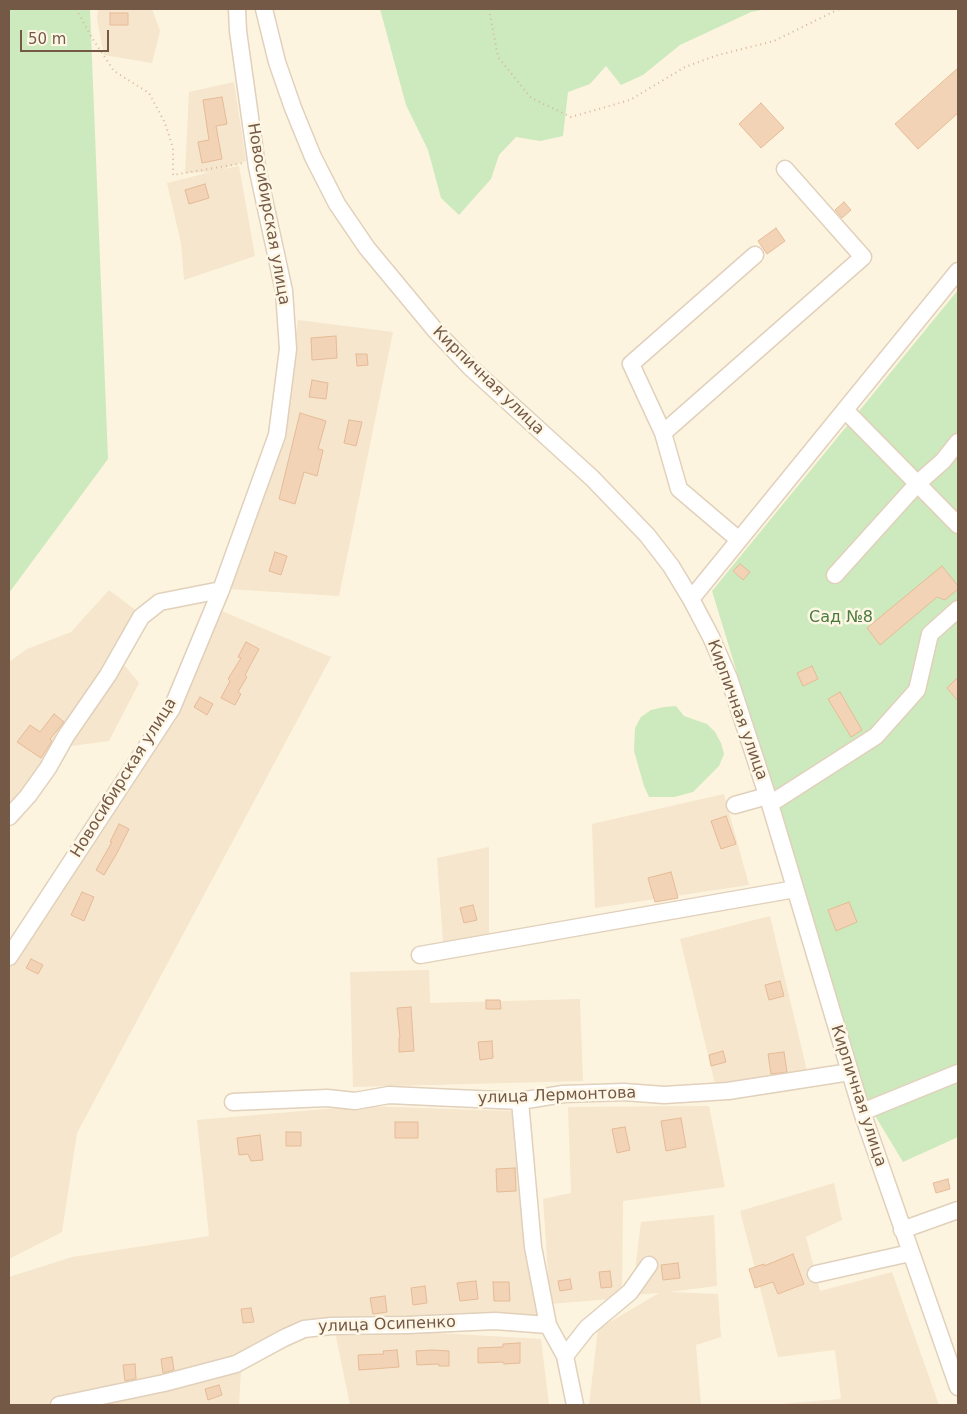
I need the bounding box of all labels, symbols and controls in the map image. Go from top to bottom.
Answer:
scale bar [22,20,111,52]
text: 50 m [28,30,66,48]
street label: Новосибирская улица [243,122,293,306]
street label: Кирпичная улица [428,323,548,439]
park label: Сад №8 [809,608,873,628]
street label: Кирпичная улица [703,637,771,783]
street label: Новосибирская улица [67,695,181,861]
street label: Кирпичная улица [826,1023,890,1169]
street label: улица Лермонтова [477,1084,637,1108]
street label: улица Осипенко [318,1313,456,1337]

